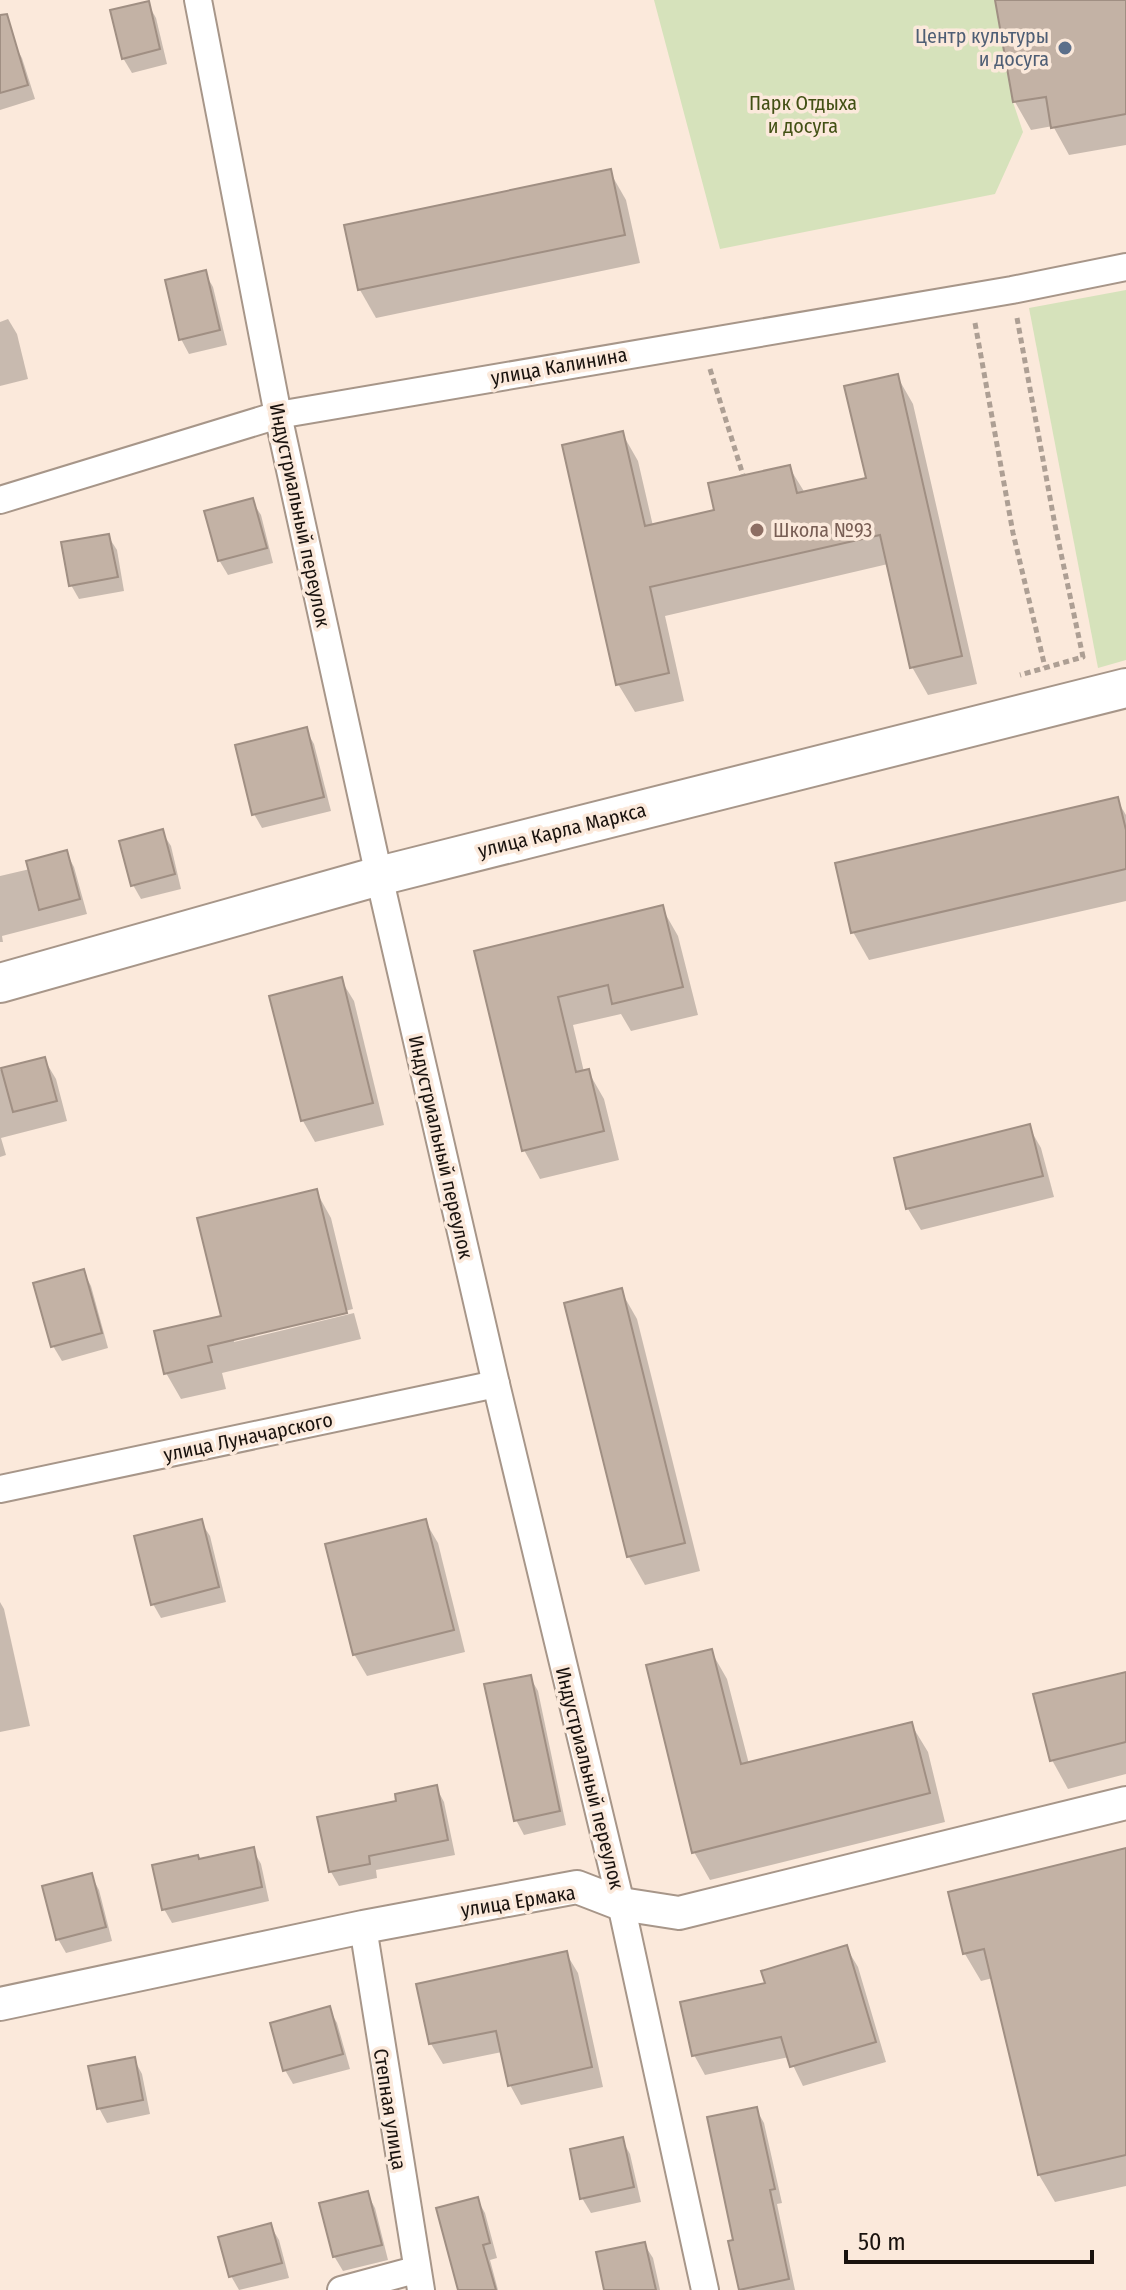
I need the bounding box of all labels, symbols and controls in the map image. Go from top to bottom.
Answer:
place label: Центр культуры и досуга [915,24,1049,71]
marker: Центр культуры и досуга [1056,39,1074,57]
park label: Парк Отдыха и досуга [749,91,857,138]
street label: улица Калинина [489,342,629,390]
street label: Индустриальный переулок [265,401,336,630]
place label: Школа №93 [773,518,872,542]
marker: Школа №93 [748,521,766,539]
street label: улица Карла Маркса [475,798,649,862]
street label: Индустриальный переулок [404,1033,479,1262]
street label: улица Луначарского [161,1407,335,1467]
street label: Индустриальный переулок [551,1664,629,1892]
street label: улица Ермака [459,1880,577,1922]
street label: Степная улица [369,2047,411,2171]
scale bar [846,2214,1092,2264]
text: 50 m [858,2228,906,2256]

